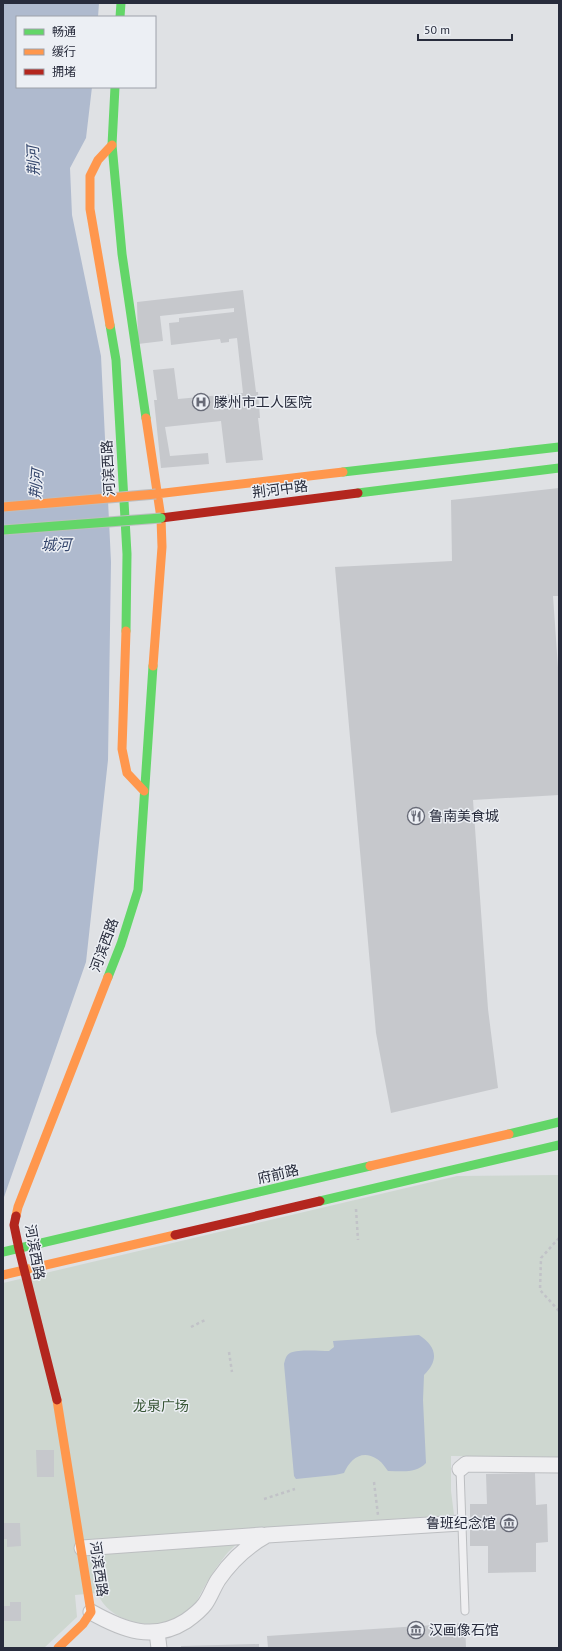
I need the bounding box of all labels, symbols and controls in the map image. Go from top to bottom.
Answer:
legend [16,16,156,88]
scale bar [418,16,512,42]
text: 50 m [424,22,450,37]
text: 畅通 [52,24,76,39]
text: 缓行 [52,44,76,59]
text: 拥堵 [52,64,76,79]
water label: 荆河 [23,143,43,176]
hospital icon: 滕州市工人医院 [191,392,211,412]
place label: 滕州市工人医院 [214,393,312,411]
street label: 河滨西路 [98,440,118,496]
water label: 荆河 [25,465,47,500]
street label: 荆河中路 [251,477,309,501]
water label: 城河 [41,535,74,554]
restaurant icon: 鲁南美食城 [406,806,426,826]
place label: 鲁南美食城 [429,807,499,825]
street label: 河滨西路 [86,916,122,974]
street label: 府前路 [256,1161,300,1187]
street label: 河滨西路 [21,1223,49,1281]
park label: 龙泉广场 [133,1397,189,1415]
museum icon: 鲁班纪念馆 [499,1513,519,1533]
place label: 鲁班纪念馆 [426,1514,496,1532]
street label: 河滨西路 [86,1540,112,1598]
museum icon: 汉画像石馆 [406,1620,426,1640]
place label: 汉画像石馆 [429,1621,499,1639]

